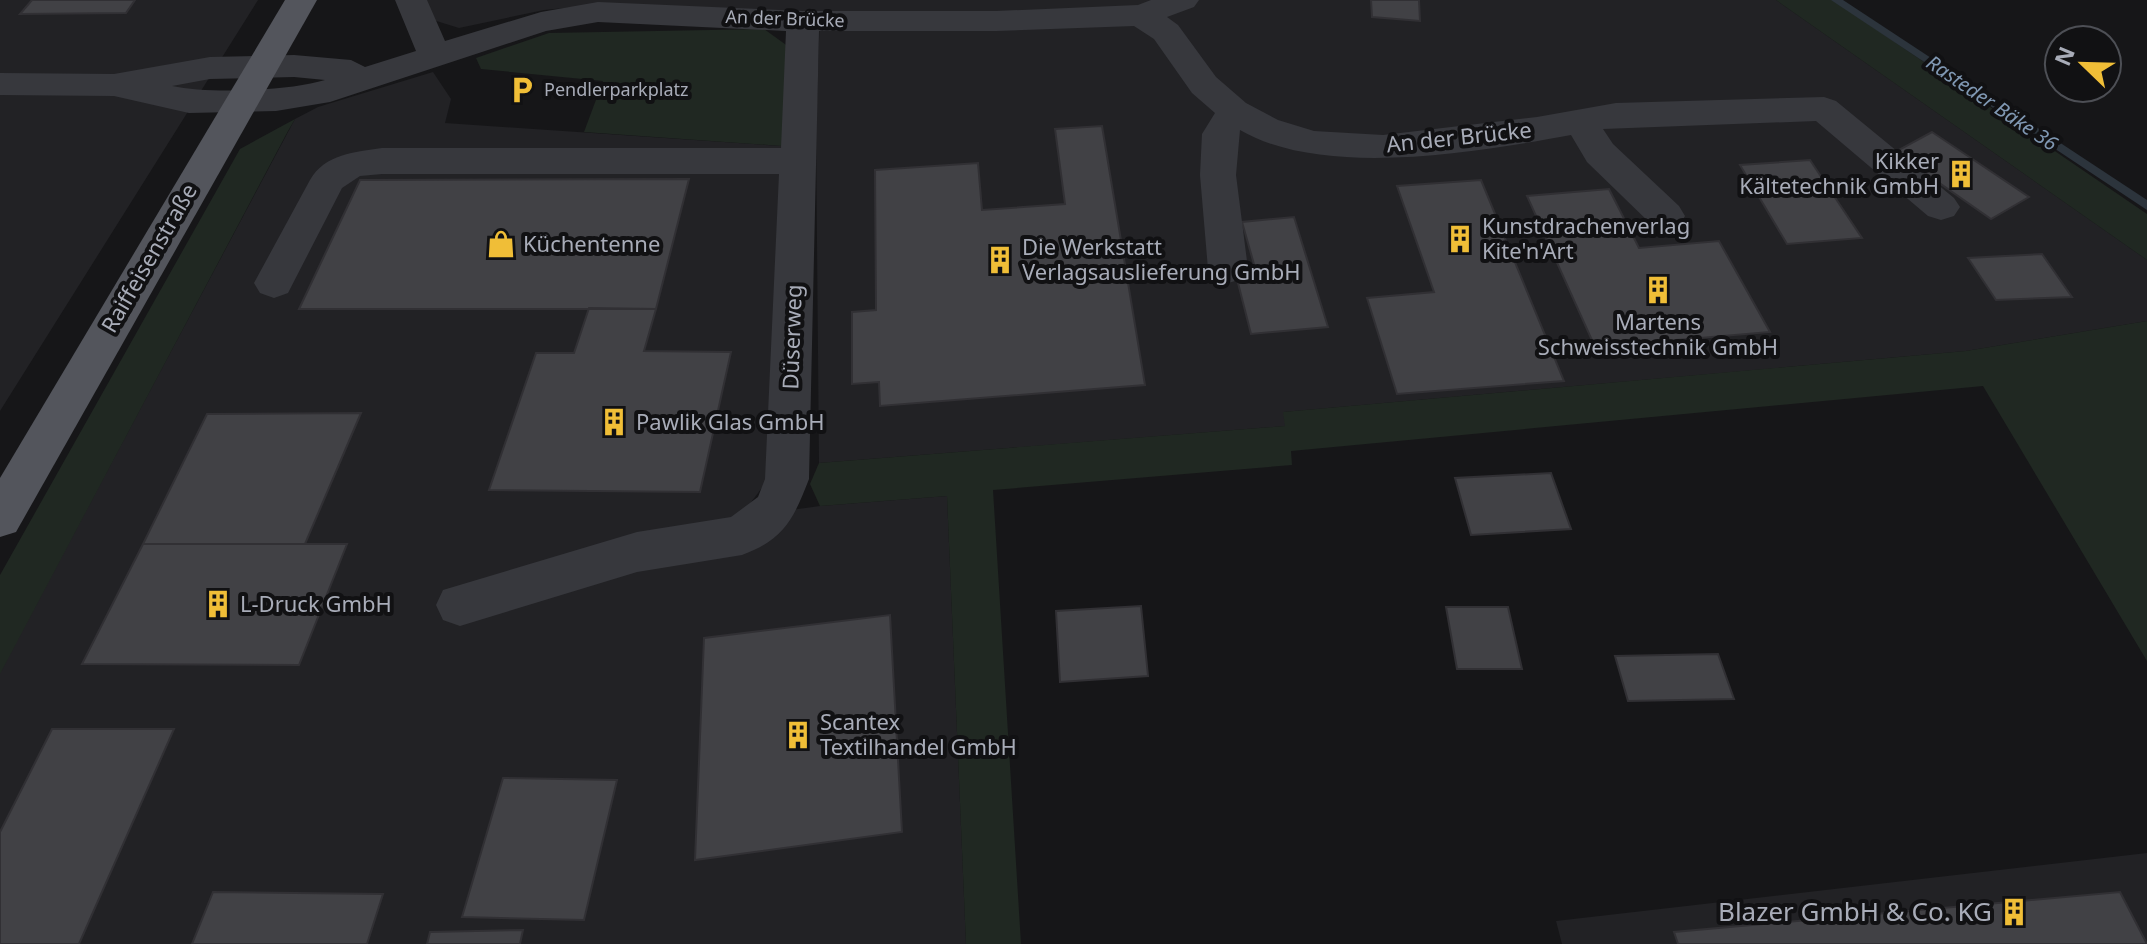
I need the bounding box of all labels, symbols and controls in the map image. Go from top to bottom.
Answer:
street label: An der Brücke [725,4,845,32]
north arrow [2043,24,2123,104]
text: N [2046,42,2081,70]
water label: Rasteder Bäke 36 [1921,49,2063,157]
parking icon: Pendlerparkplatz [507,75,537,105]
place label: Pendlerparkplatz [544,77,688,101]
street label: An der Brücke [1385,113,1533,159]
place label: Kikker Kältetechnik GmbH [1739,145,1939,200]
building icon: Kikker Kältetechnik GmbH [1946,159,1976,189]
street label: Raiffeisenstraße [93,178,203,337]
place label: Kunstdrachenverlag Kite'n'Art [1482,210,1690,265]
building icon: Kunstdrachenverlag Kite'n'Art [1445,224,1475,254]
place label: Küchentenne [523,228,660,258]
shop icon: Küchentenne [486,229,516,259]
place label: Die Werkstatt Verlagsauslieferung GmbH [1022,231,1301,286]
building icon: Die Werkstatt Verlagsauslieferung GmbH [985,245,1015,275]
building icon: Martens Schweisstechnik GmbH [1643,275,1673,305]
street label: Düserweg [774,284,808,390]
place label: Martens Schweisstechnik GmbH [1538,306,1778,361]
place label: Pawlik Glas GmbH [636,406,824,436]
building icon: Pawlik Glas GmbH [599,407,629,437]
place label: L-Druck GmbH [240,588,392,618]
building icon: L-Druck GmbH [203,589,233,619]
place label: Scantex Textilhandel GmbH [820,706,1017,761]
building icon: Scantex Textilhandel GmbH [783,720,813,750]
place label: Blazer GmbH & Co. KG [1718,893,1992,929]
building icon: Blazer GmbH & Co. KG [1999,897,2029,927]

